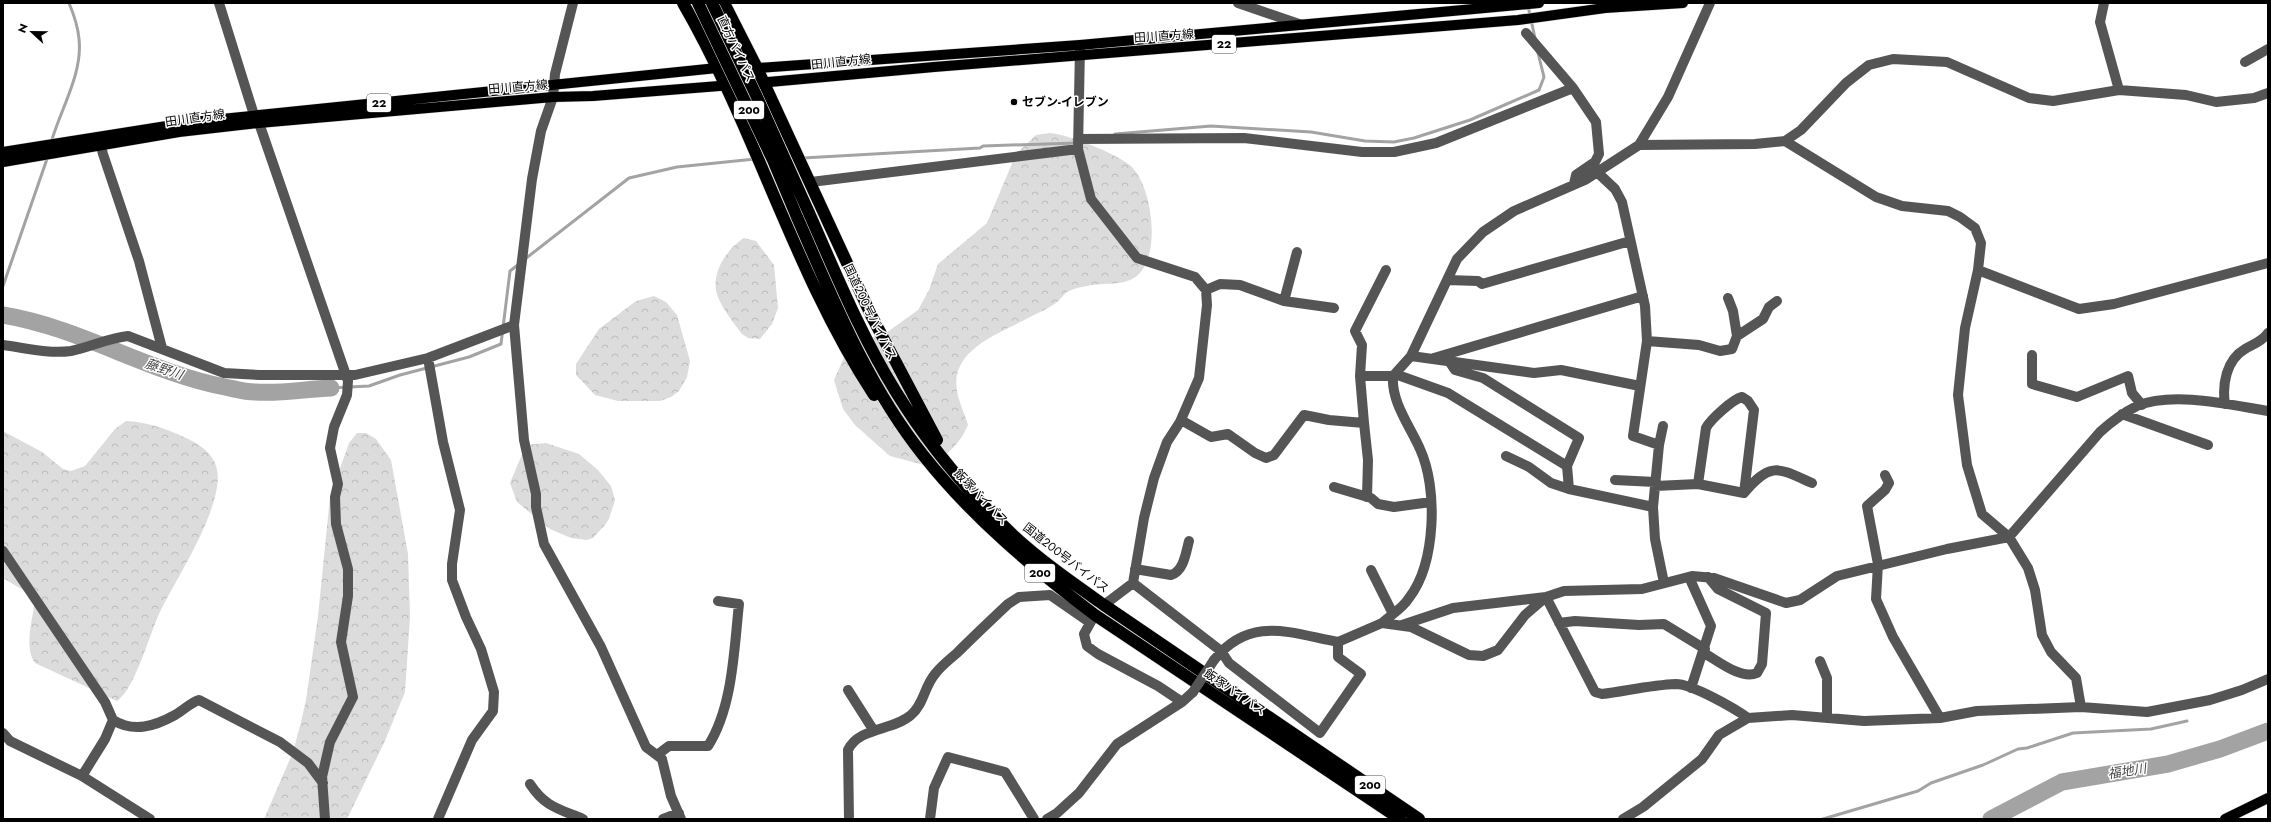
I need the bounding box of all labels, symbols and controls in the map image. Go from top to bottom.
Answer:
north arrow [12,12,52,52]
street label: 直方バイパス [713,13,759,85]
text: N [14,21,32,35]
street label: 田川直方線 [1133,25,1195,47]
road number: 22 [1212,35,1236,53]
street label: 田川直方線 [810,50,872,74]
street label: 田川直方線 [487,75,549,99]
place label: セブン-イレブン [1022,93,1109,111]
road number: 22 [367,94,391,112]
marker: セブン-イレブン [1009,97,1019,107]
road number: 200 [734,101,764,119]
street label: 田川直方線 [164,105,226,131]
street label: 国道200号バイパス [839,261,901,363]
water label: 藤野川 [142,354,187,385]
street label: 飯塚バイパス [950,465,1012,529]
street label: 国道200号バイパス [1020,520,1112,596]
road number: 200 [1025,564,1055,582]
street label: 飯塚バイパス [1200,664,1270,720]
water label: 福地川 [2106,758,2150,783]
road number: 200 [1355,776,1385,794]

